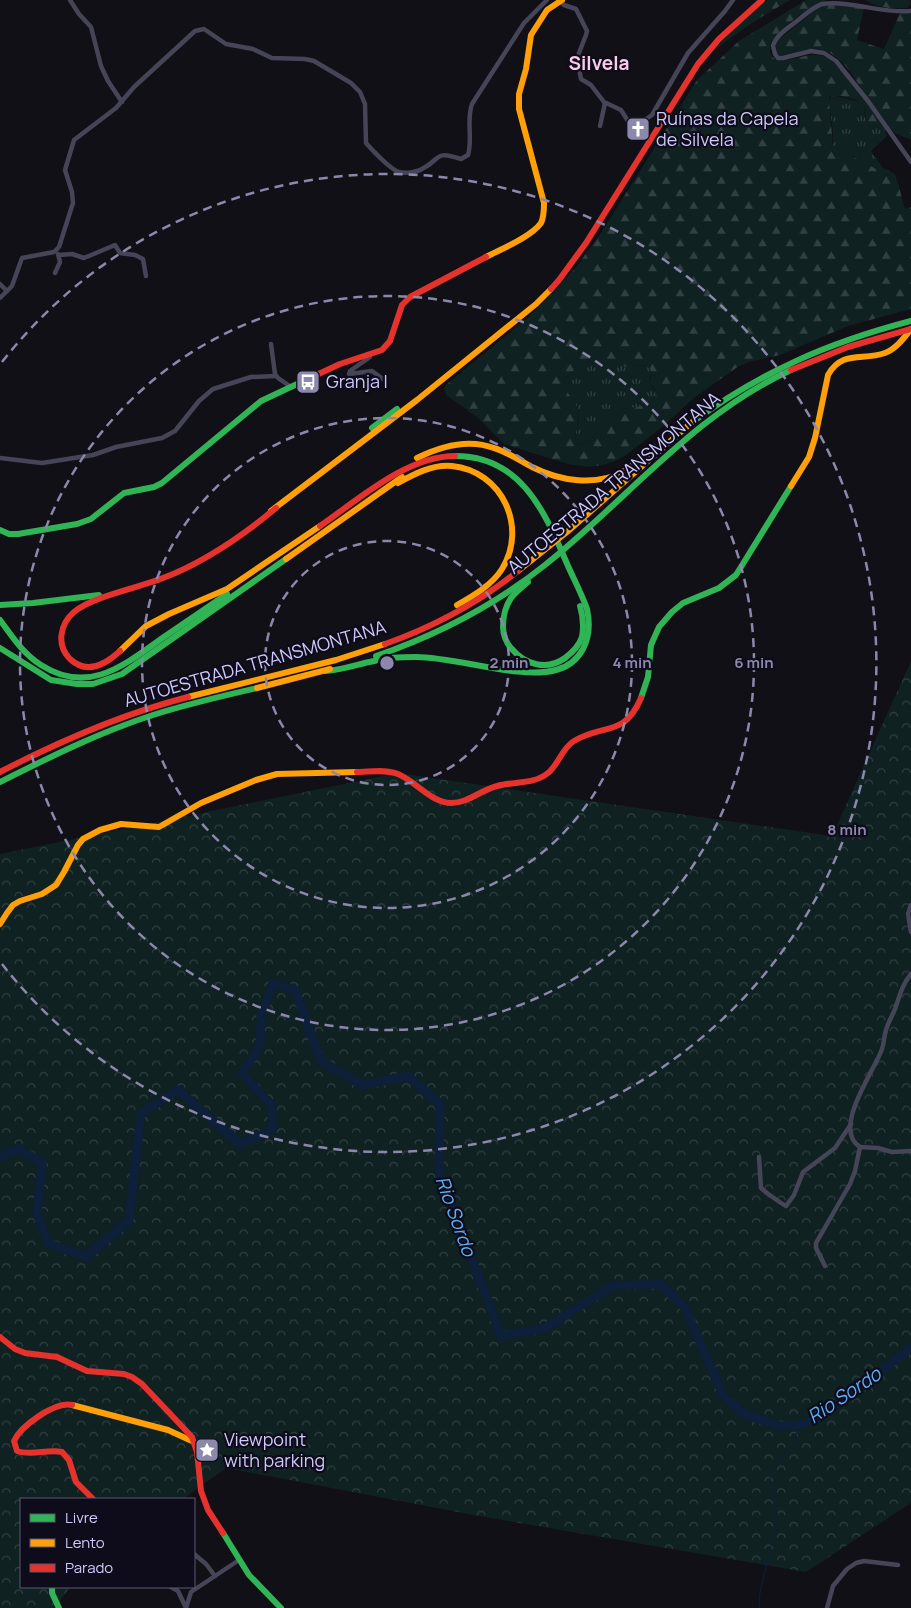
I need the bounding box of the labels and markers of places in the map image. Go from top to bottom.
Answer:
place label: Ruínas da Capela de Silvela [656,106,799,151]
church icon: Ruínas da Capela de Silvela [625,116,651,142]
bus stop icon: Granja I [295,369,321,395]
place label: Granja I [326,369,388,393]
centre of rings [378,654,396,672]
place label: Viewpoint with parking [224,1427,325,1472]
place icon: Viewpoint with parking [194,1437,220,1463]

